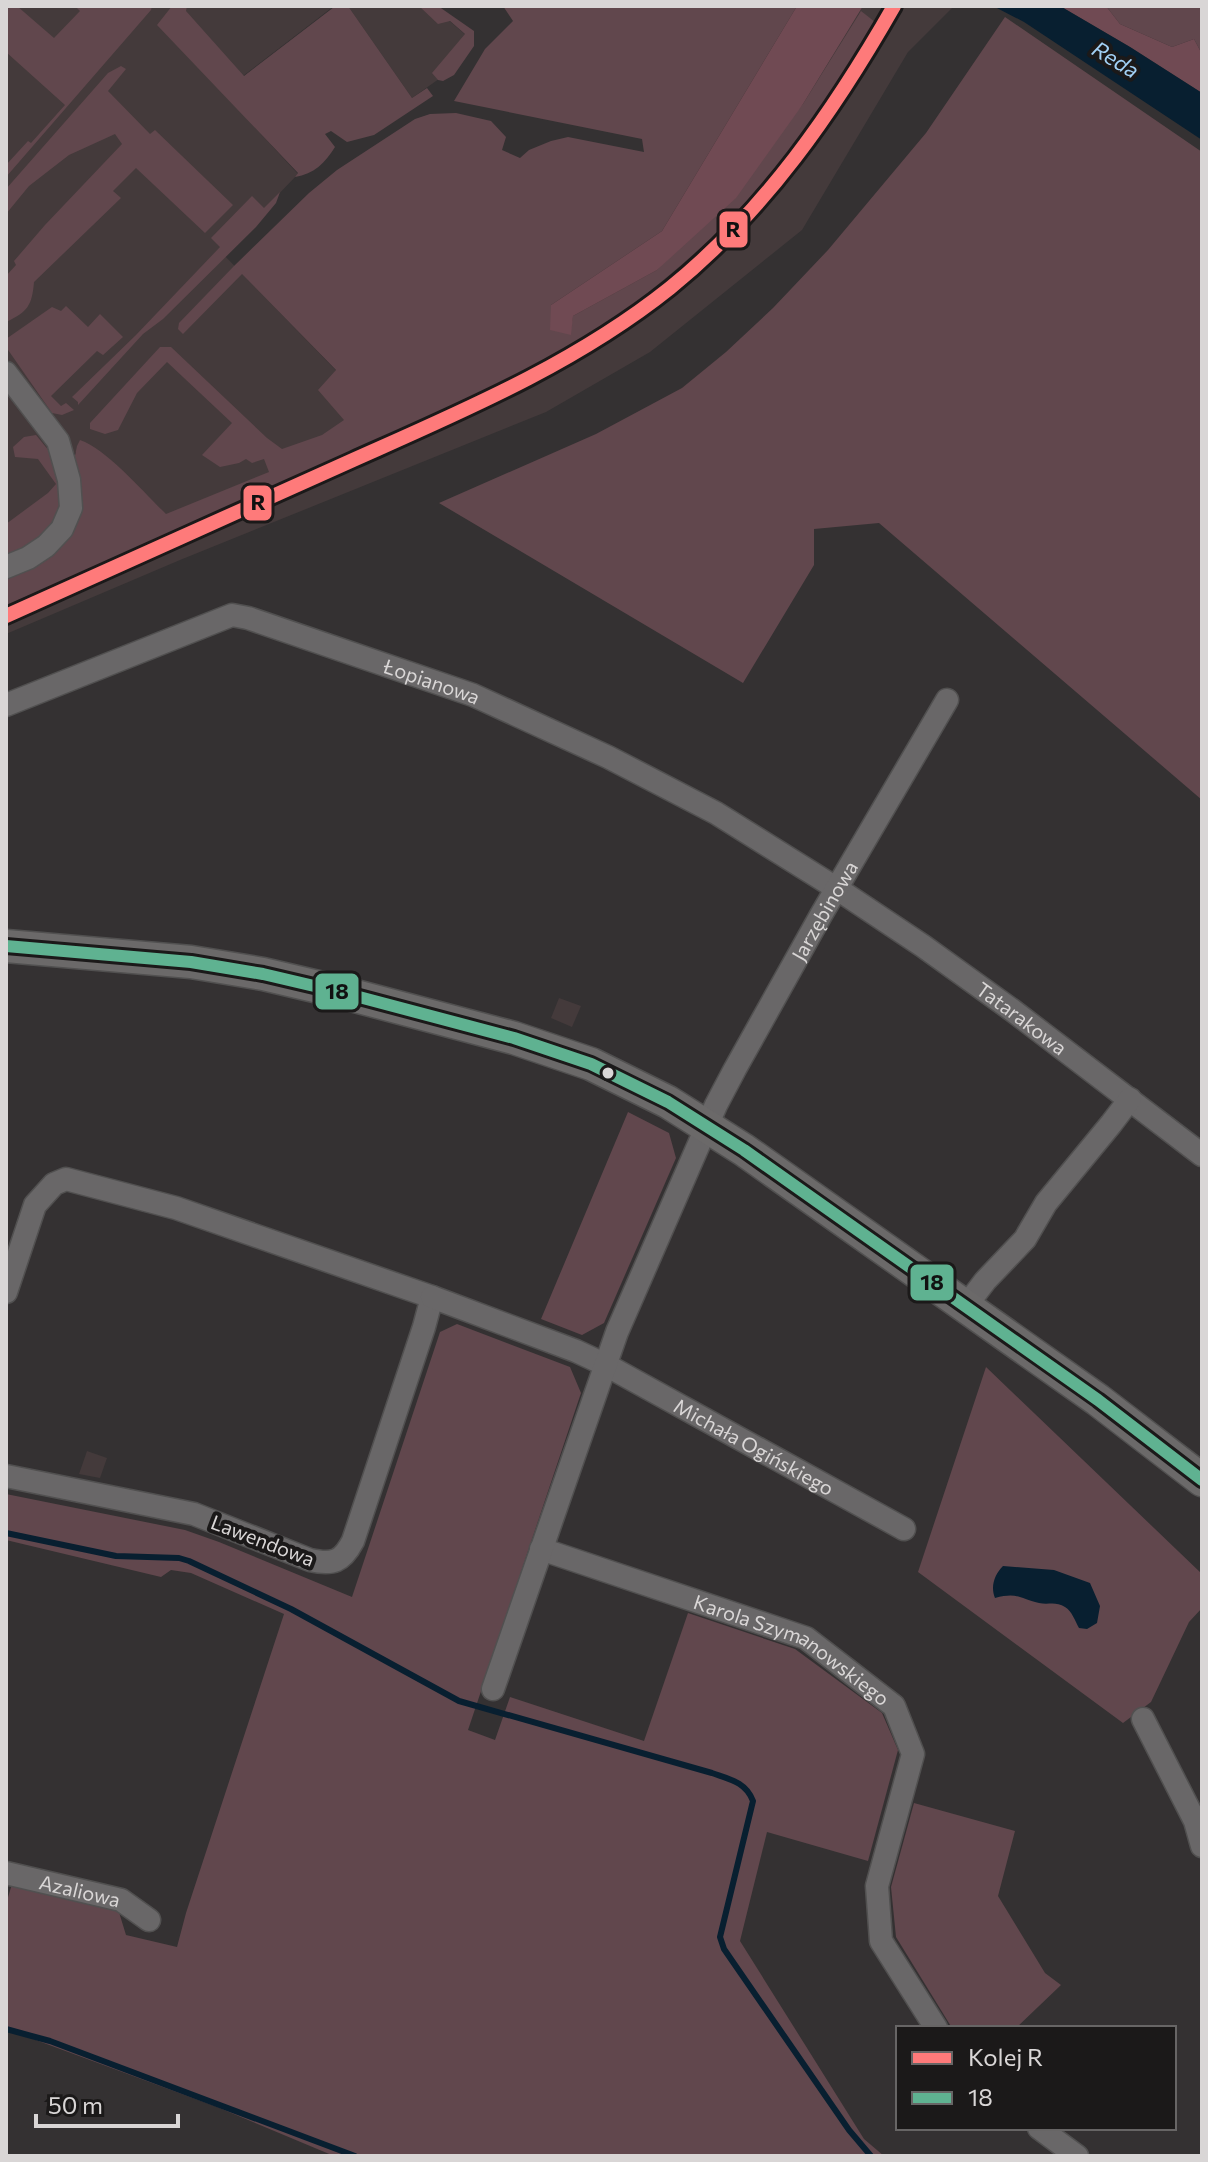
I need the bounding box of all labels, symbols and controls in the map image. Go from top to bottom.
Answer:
water label: Reda [1088,35,1144,83]
line badge: R [718,210,749,249]
text: R [725,215,741,242]
line badge: R [242,484,273,522]
text: R [250,488,266,515]
street label: Łopianowa [380,653,484,709]
street label: Jarzębinowa [786,856,862,965]
line badge: 18 [314,972,360,1011]
text: 18 [325,977,349,1004]
street label: Tatarakowa [972,977,1072,1060]
unlabelled marker [600,1065,616,1081]
line badge: 18 [909,1263,955,1302]
text: 18 [920,1268,944,1295]
street label: Michała Ogińskiego [670,1393,838,1500]
street label: Lawendowa [208,1509,318,1571]
street label: Karola Szymanowskiego [691,1589,894,1710]
street label: Azaliowa [37,1869,123,1911]
legend [896,2026,1176,2130]
text: Kolej R [968,2042,1043,2071]
scale bar [36,2078,178,2128]
text: 18 [968,2082,993,2111]
text: 50 m [48,2090,103,2119]

